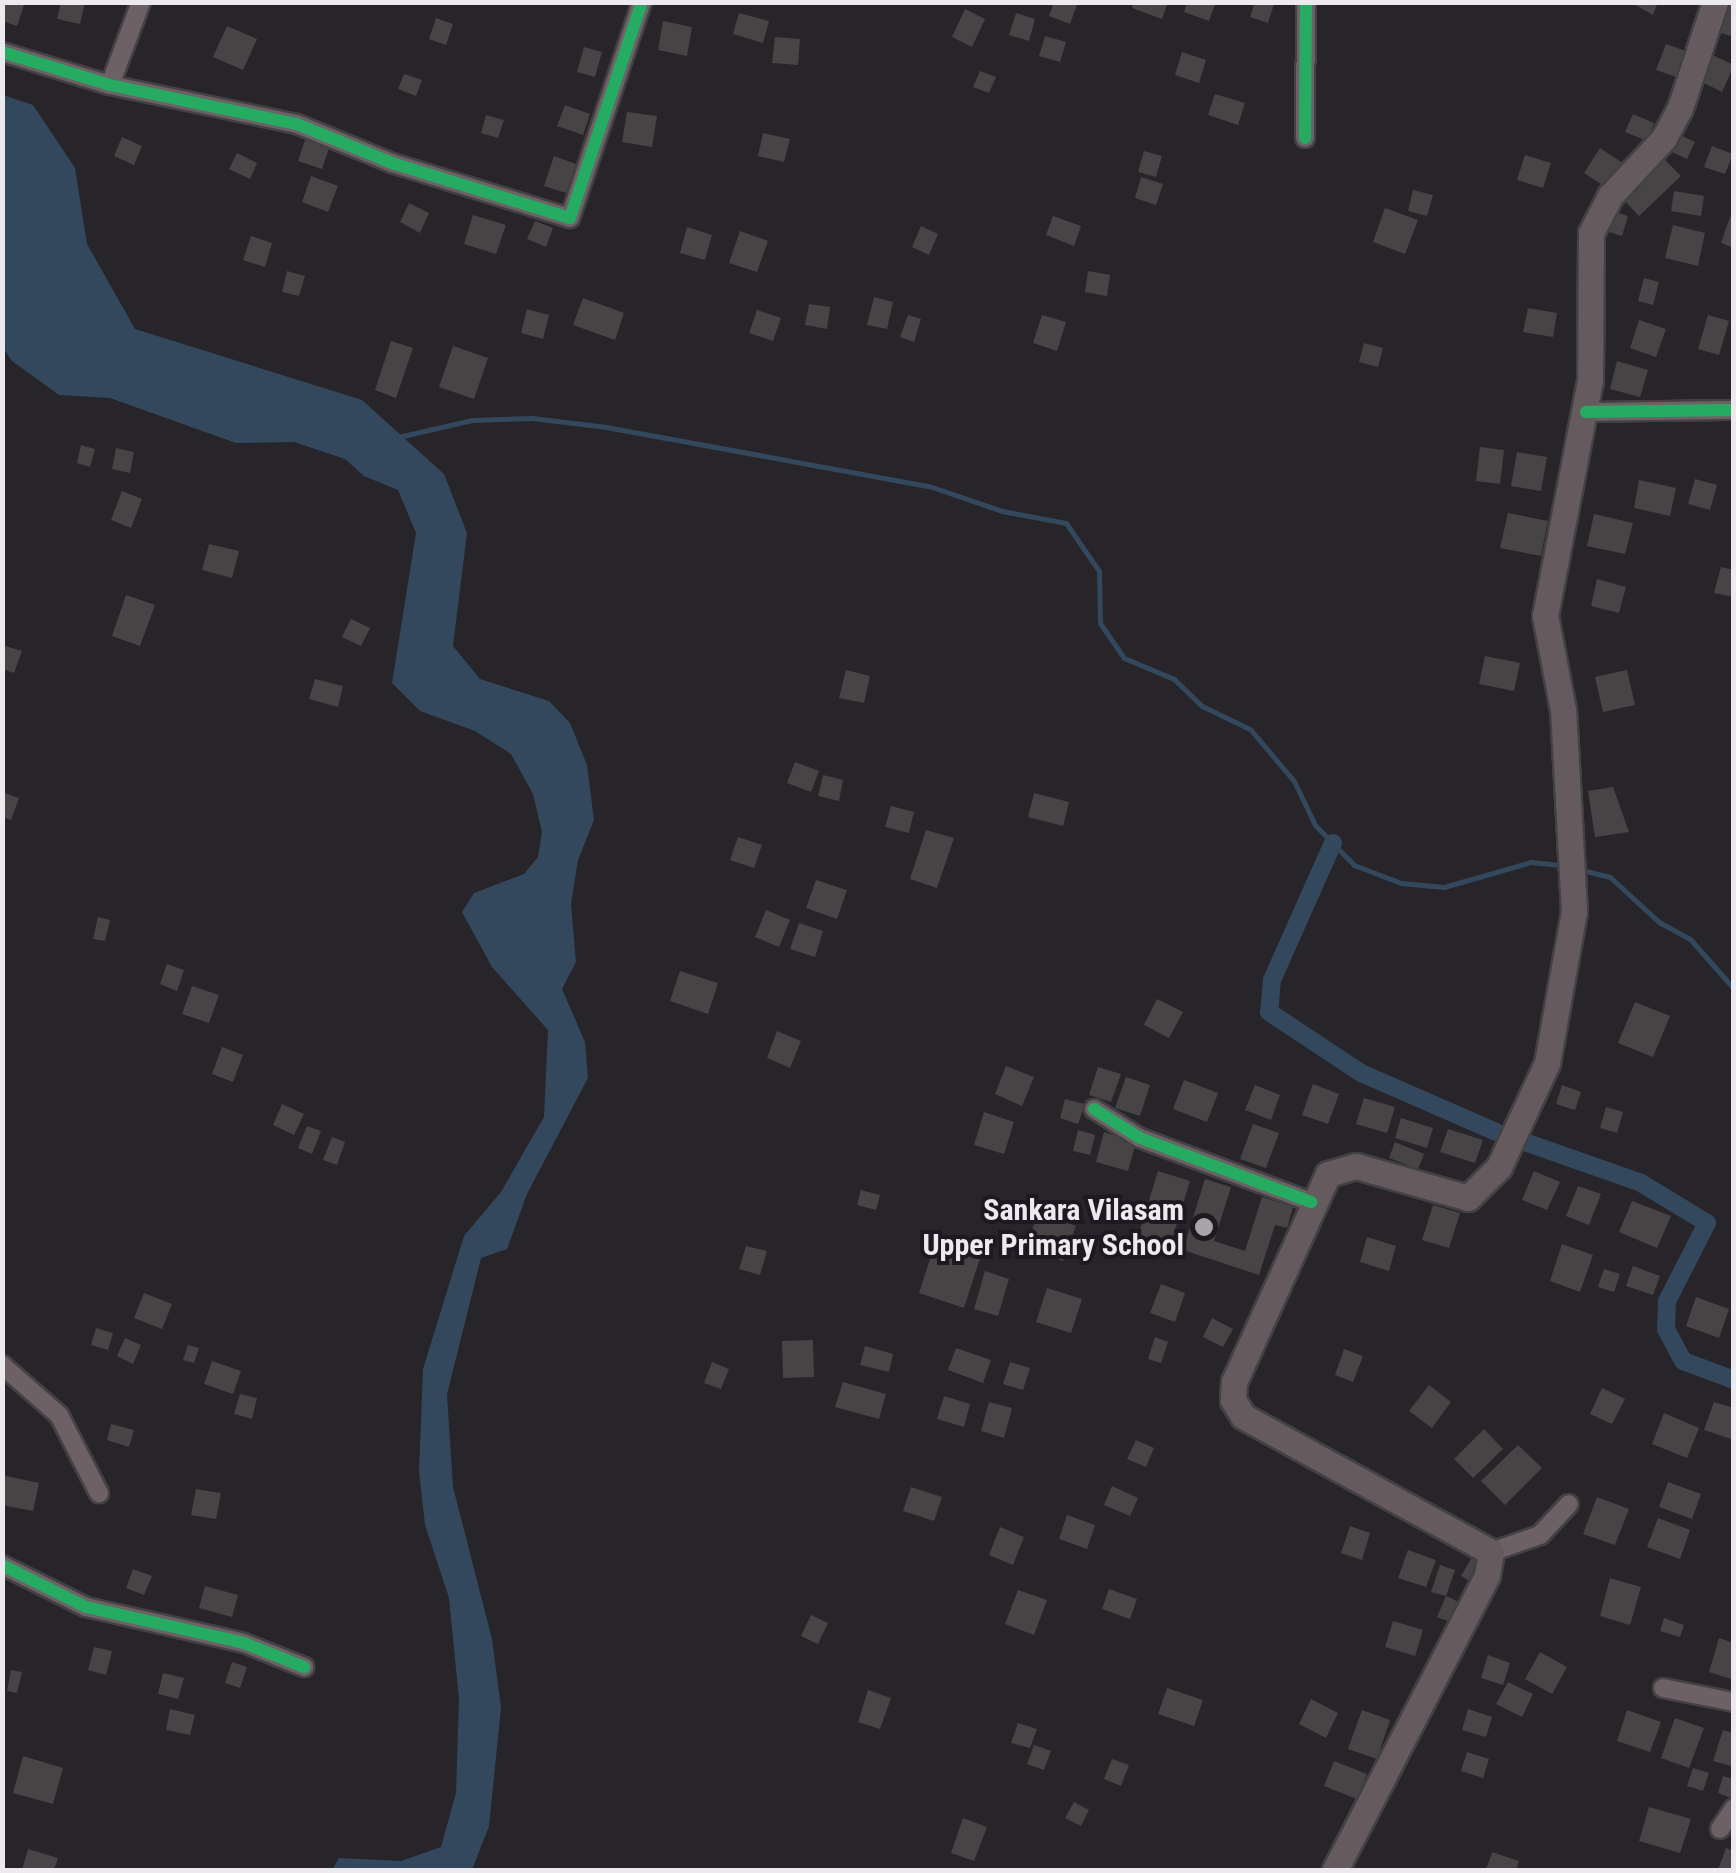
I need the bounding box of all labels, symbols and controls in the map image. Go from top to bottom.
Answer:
place label: Sankara Vilasam Upper Primary School [922,1192,1184,1262]
marker: Sankara Vilasam Upper Primary School [1193,1216,1215,1238]

